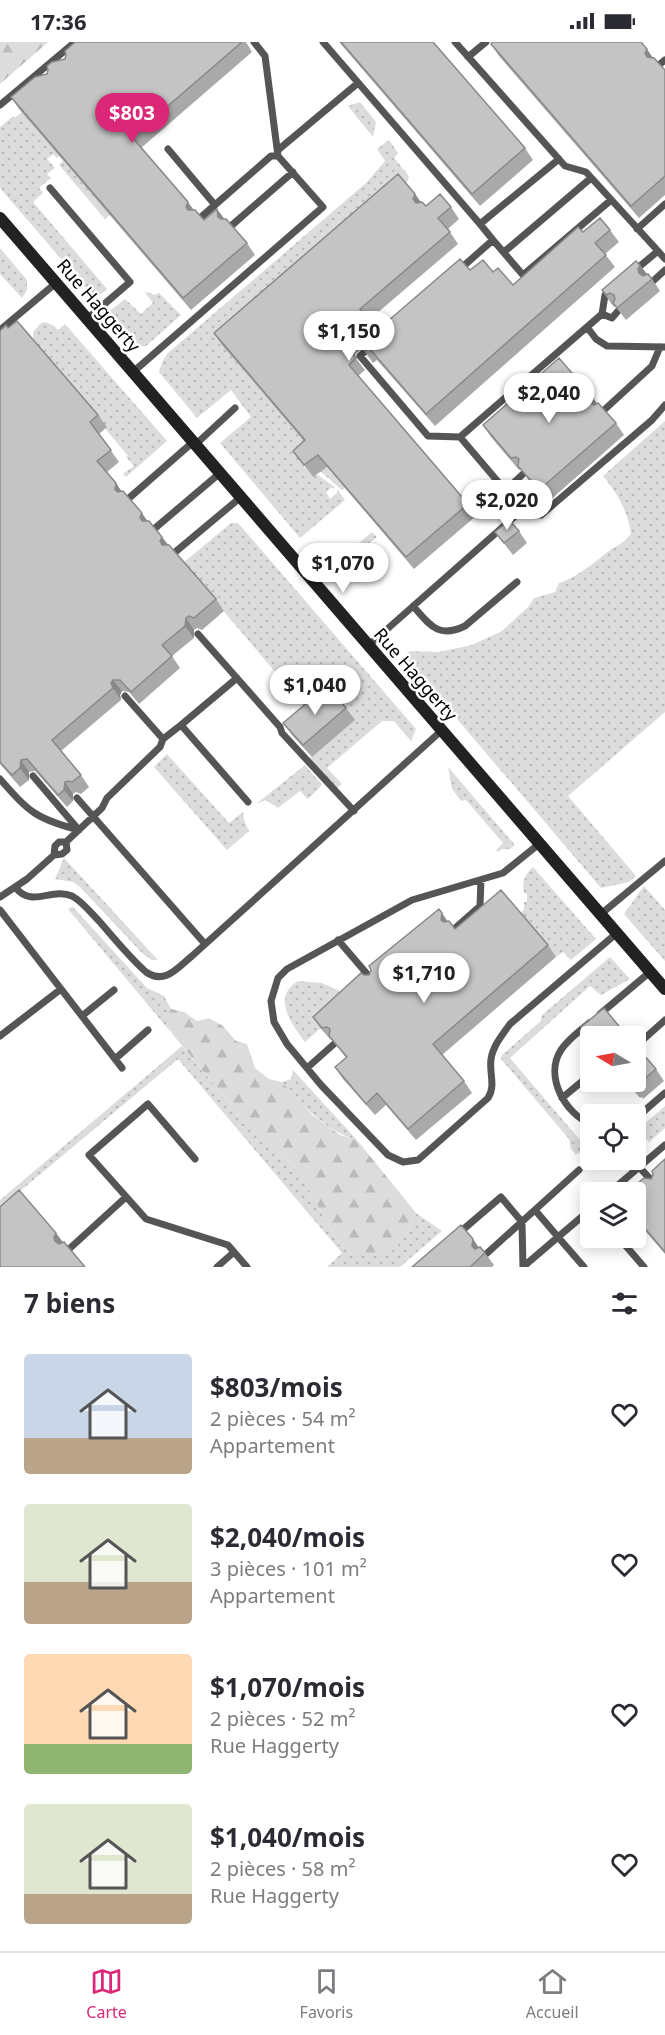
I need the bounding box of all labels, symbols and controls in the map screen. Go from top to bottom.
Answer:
text: 17:36 [30,6,87,36]
pin: $803 [96,93,168,144]
text: $803 [109,99,155,126]
street label: Rue Haggerty [52,253,147,357]
pin: $1,150 [300,311,398,362]
text: $1,150 [318,317,380,344]
pin: $2,040 [500,373,598,424]
text: $2,040 [518,379,580,406]
pin: $2,020 [458,480,556,531]
text: $2,020 [476,486,538,513]
pin: $1,070 [294,543,392,594]
text: $1,070 [312,549,374,576]
street label: Rue Haggerty [369,622,464,726]
pin: $1,040 [266,665,364,716]
text: $1,040 [284,671,346,698]
pin: $1,710 [375,953,473,1004]
text: $1,710 [393,959,455,986]
north arrow [580,1026,646,1092]
map controls [580,1026,646,1248]
button: locate [580,1104,646,1170]
button: layers [580,1182,646,1248]
text: 7 biens [24,1285,115,1321]
icon: filters [608,1287,641,1320]
text: $803/mois [210,1369,343,1405]
icon: home [72,1378,144,1450]
icon: heart [608,1398,641,1431]
text: 2 pièces · 54 m² [210,1405,355,1432]
text: Appartement [210,1432,335,1459]
text: $2,040/mois [210,1519,365,1555]
icon: home [72,1528,144,1600]
icon: heart [608,1548,641,1581]
text: 3 pièces · 101 m² [210,1555,367,1582]
text: Appartement [210,1582,335,1609]
text: $1,070/mois [210,1669,365,1705]
icon: home [72,1678,144,1750]
icon: heart [608,1698,641,1731]
text: 2 pièces · 52 m² [210,1705,355,1732]
text: Rue Haggerty [210,1732,339,1759]
text: $1,040/mois [210,1819,365,1855]
icon: home [72,1828,144,1900]
icon: heart [608,1848,641,1881]
text: 2 pièces · 58 m² [210,1855,355,1882]
text: Rue Haggerty [210,1882,339,1909]
tab: Carte [86,1965,127,2023]
tab: Favoris [300,1965,353,2023]
tab: Accueil [526,1965,579,2023]

